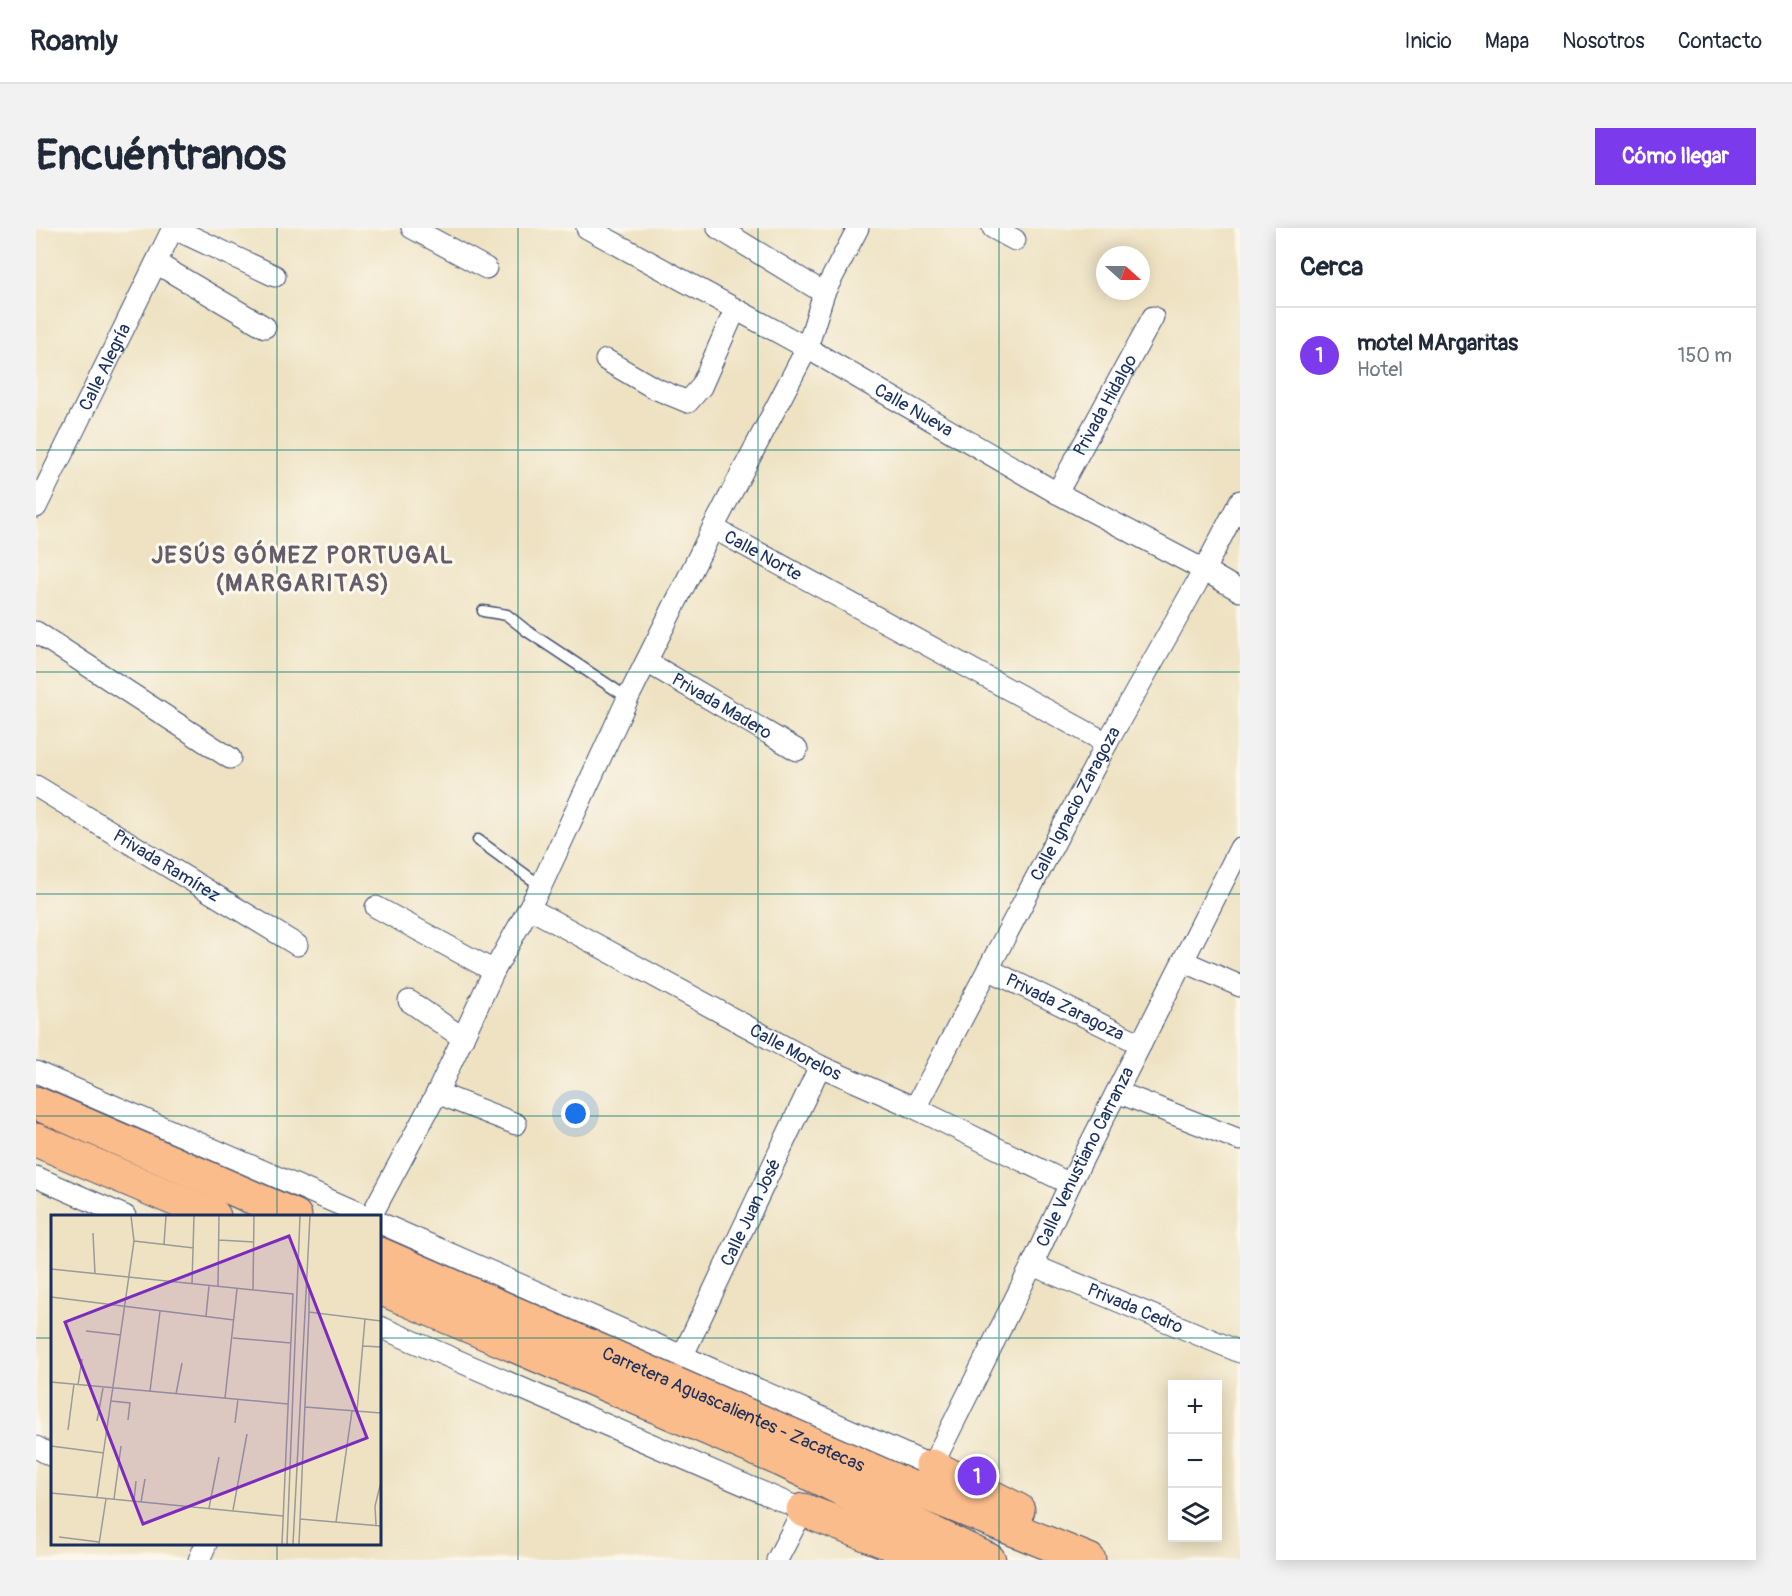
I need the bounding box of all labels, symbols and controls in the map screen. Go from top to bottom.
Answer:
text: Roamly [30,24,118,59]
text: Inicio [1405,28,1452,55]
text: Mapa [1485,28,1529,55]
text: Nosotros [1562,28,1645,55]
text: Contacto [1678,28,1762,55]
button: Cómo llegar [1595,128,1756,185]
text: Encuéntranos [36,130,286,182]
north arrow [1096,246,1150,300]
text: Cerca [1300,251,1363,283]
street label: Calle Alegría [74,319,136,415]
text: motel MArgaritas [1357,329,1518,357]
text: 1 [1316,343,1323,368]
text: 150 m [1678,343,1732,368]
street label: Privada Hidalgo [1068,350,1142,460]
text: Hotel [1357,357,1403,382]
street label: Calle Nueva [870,378,957,442]
street label: Calle Norte [720,525,806,586]
district label: JESÚS GÓMEZ PORTUGAL (MARGARITAS) [151,540,455,598]
street label: Privada Madero [668,668,777,745]
street label: Calle Ignacio Zaragoza [1025,722,1126,885]
street label: Privada Ramírez [109,824,225,907]
street label: Privada Zaragoza [1002,968,1128,1046]
street label: Calle Morelos [746,1019,845,1085]
street label: Calle Venustiano Carranza [1031,1063,1139,1251]
your location [561,1099,590,1128]
street label: Calle Juan José [715,1155,786,1270]
inset map [51,1215,381,1545]
street label: Privada Cedro [1084,1278,1187,1339]
street label: Carretera Aguascalientes - Zacatecas [598,1341,868,1477]
map controls [1168,1380,1222,1542]
button: + [1168,1380,1222,1434]
button: − [1168,1434,1222,1488]
pin: 1 [958,1454,996,1498]
button: layers [1168,1488,1222,1542]

